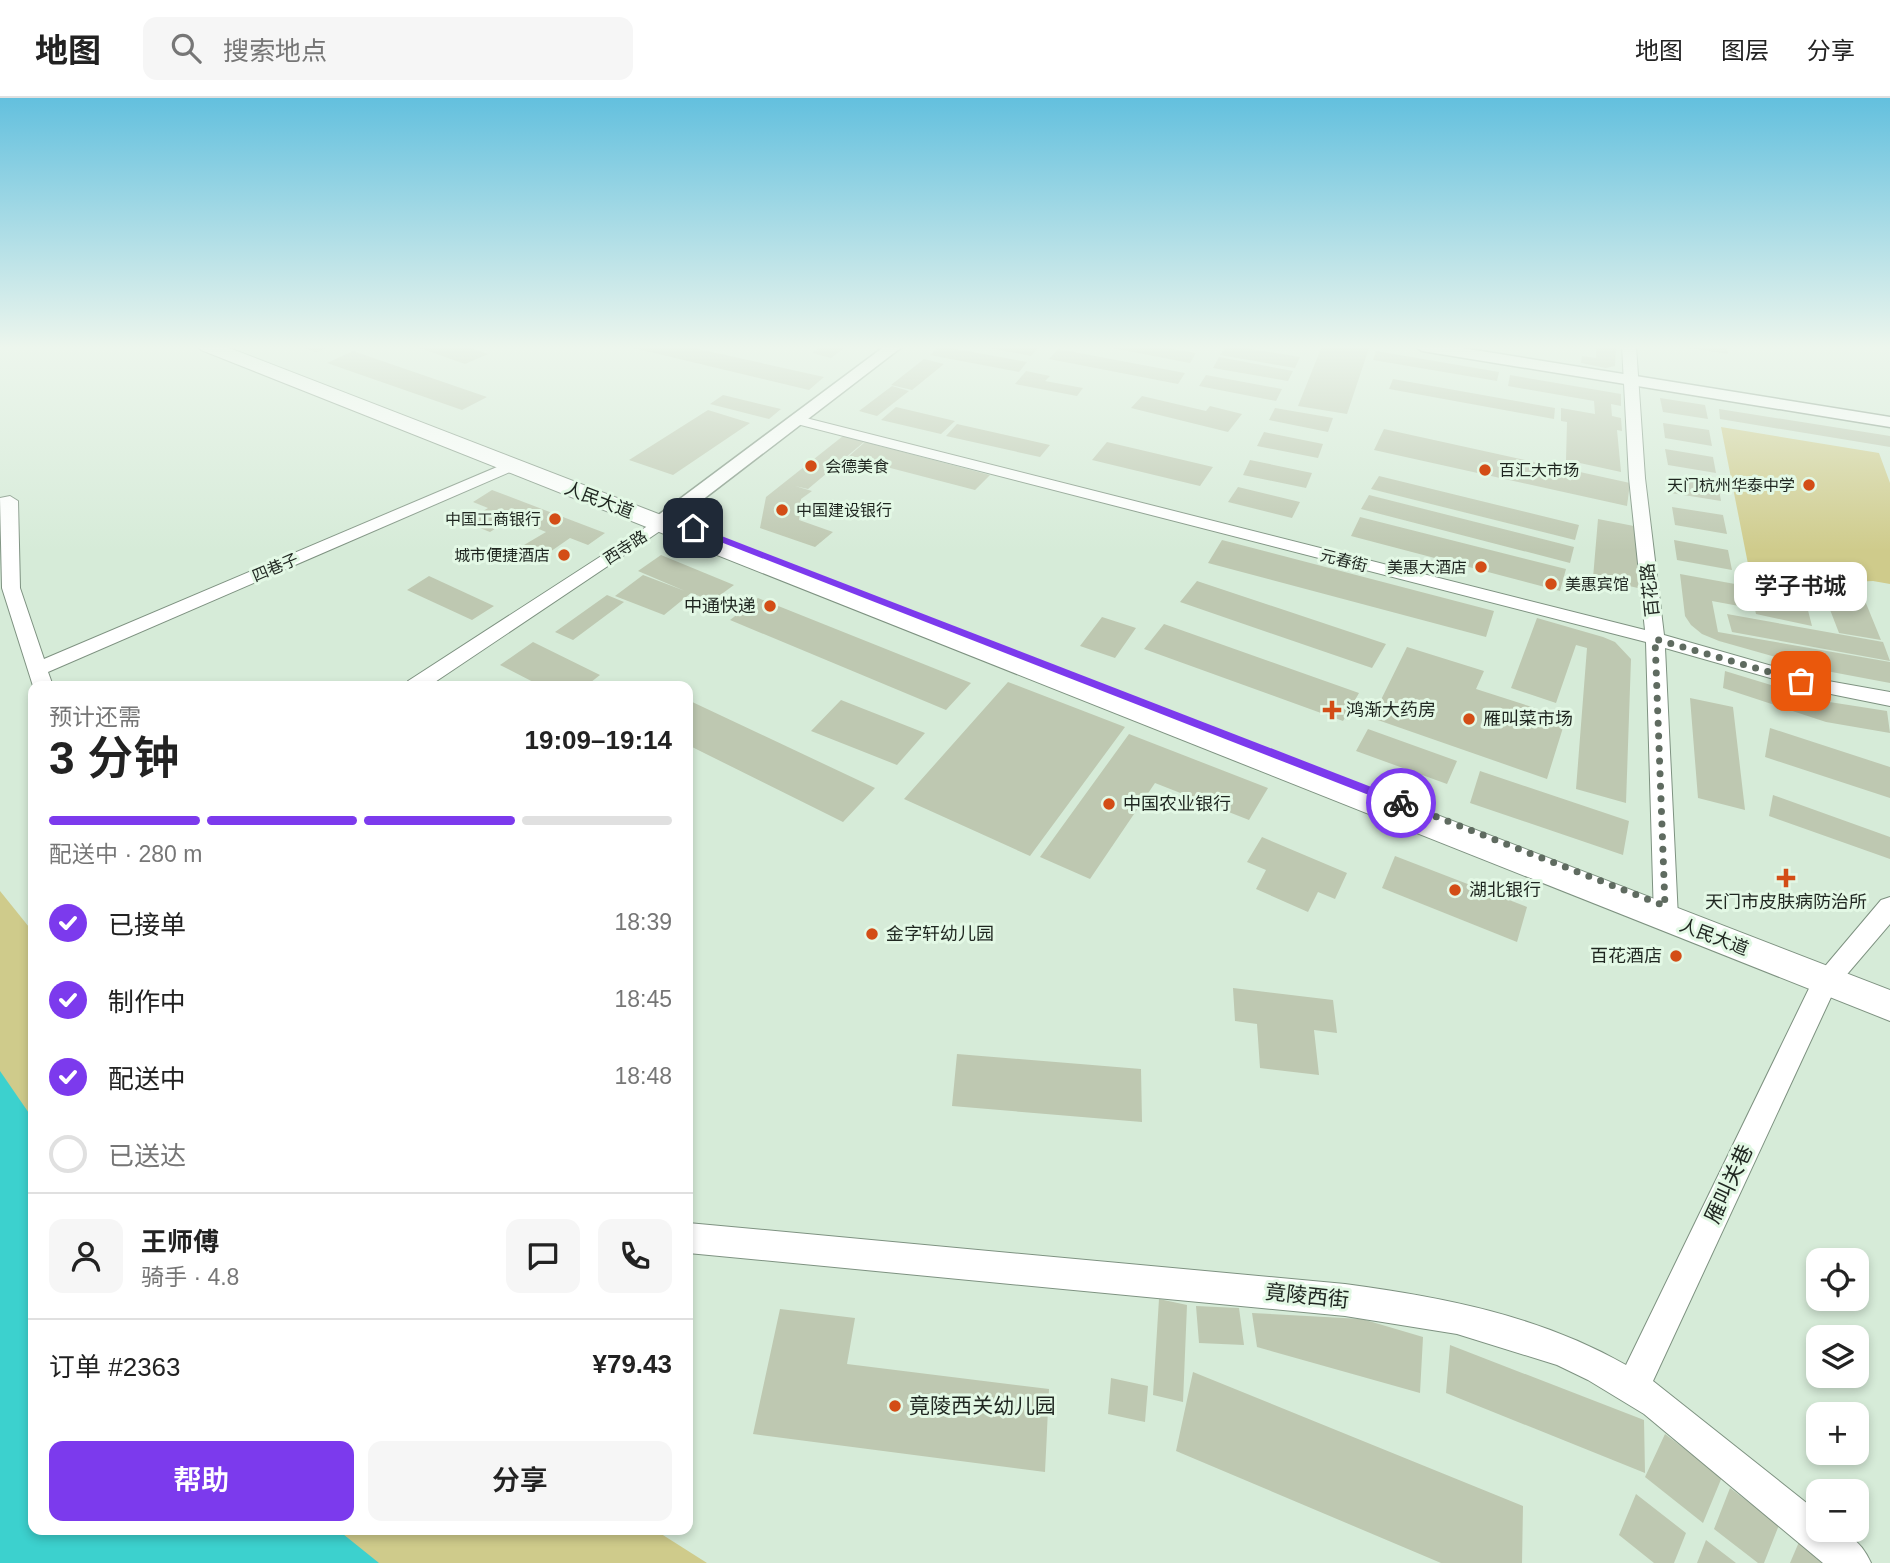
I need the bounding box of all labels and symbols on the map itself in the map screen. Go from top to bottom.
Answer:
marker: 会德美食 [803,458,819,474]
place label: 会德美食 [825,458,889,475]
marker: 百汇大市场 [1477,462,1493,478]
place label: 百汇大市场 [1499,462,1579,479]
place label: 天门杭州华泰中学 [1667,477,1795,494]
marker: 天门杭州华泰中学 [1801,477,1817,493]
street label: 人民大道 [562,478,636,522]
pin [663,498,723,558]
marker: 中国建设银行 [774,502,790,518]
place label: 中国建设银行 [796,502,892,519]
place label: 中国工商银行 [445,511,541,528]
marker: 中国工商银行 [547,511,563,527]
street label: 西寺路 [601,527,650,568]
street label: 元春街 [1319,546,1369,575]
place label: 城市便捷酒店 [454,547,550,564]
marker: 城市便捷酒店 [556,547,572,563]
street label: 四巷子 [250,550,301,585]
place label: 美惠大酒店 [1387,559,1467,576]
marker: 美惠大酒店 [1473,559,1489,575]
street label: 百花路 [1637,562,1663,618]
callout: 学子书城 [1734,562,1868,611]
marker: 美惠宾馆 [1543,576,1559,592]
place label: 美惠宾馆 [1565,576,1629,593]
place label: 中通快递 [684,596,756,616]
marker: 中通快递 [762,598,778,614]
pin [1771,651,1831,711]
place label: 鸿渐大药房 [1346,700,1436,720]
marker: 鸿渐大药房 [1324,702,1340,718]
place label: 雁叫菜市场 [1483,709,1573,729]
marker: 雁叫菜市场 [1461,711,1477,727]
courier [1366,768,1436,838]
place label: 中国农业银行 [1123,794,1231,814]
marker: 中国农业银行 [1101,796,1117,812]
marker: 天门市皮肤病防治所 [1776,868,1796,888]
place label: 湖北银行 [1469,880,1541,900]
marker: 湖北银行 [1447,882,1463,898]
place label: 天门市皮肤病防治所 [1705,892,1867,912]
street label: 人民大道 [1677,915,1751,959]
place label: 金字轩幼儿园 [886,924,994,944]
marker: 金字轩幼儿园 [864,926,880,942]
place label: 百花酒店 [1590,946,1662,966]
marker: 百花酒店 [1668,948,1684,964]
street label: 雁叫关巷 [1700,1141,1757,1227]
street label: 竟陵西街 [1264,1280,1350,1311]
place label: 竟陵西关幼儿园 [909,1394,1056,1417]
marker: 竟陵西关幼儿园 [887,1398,903,1414]

